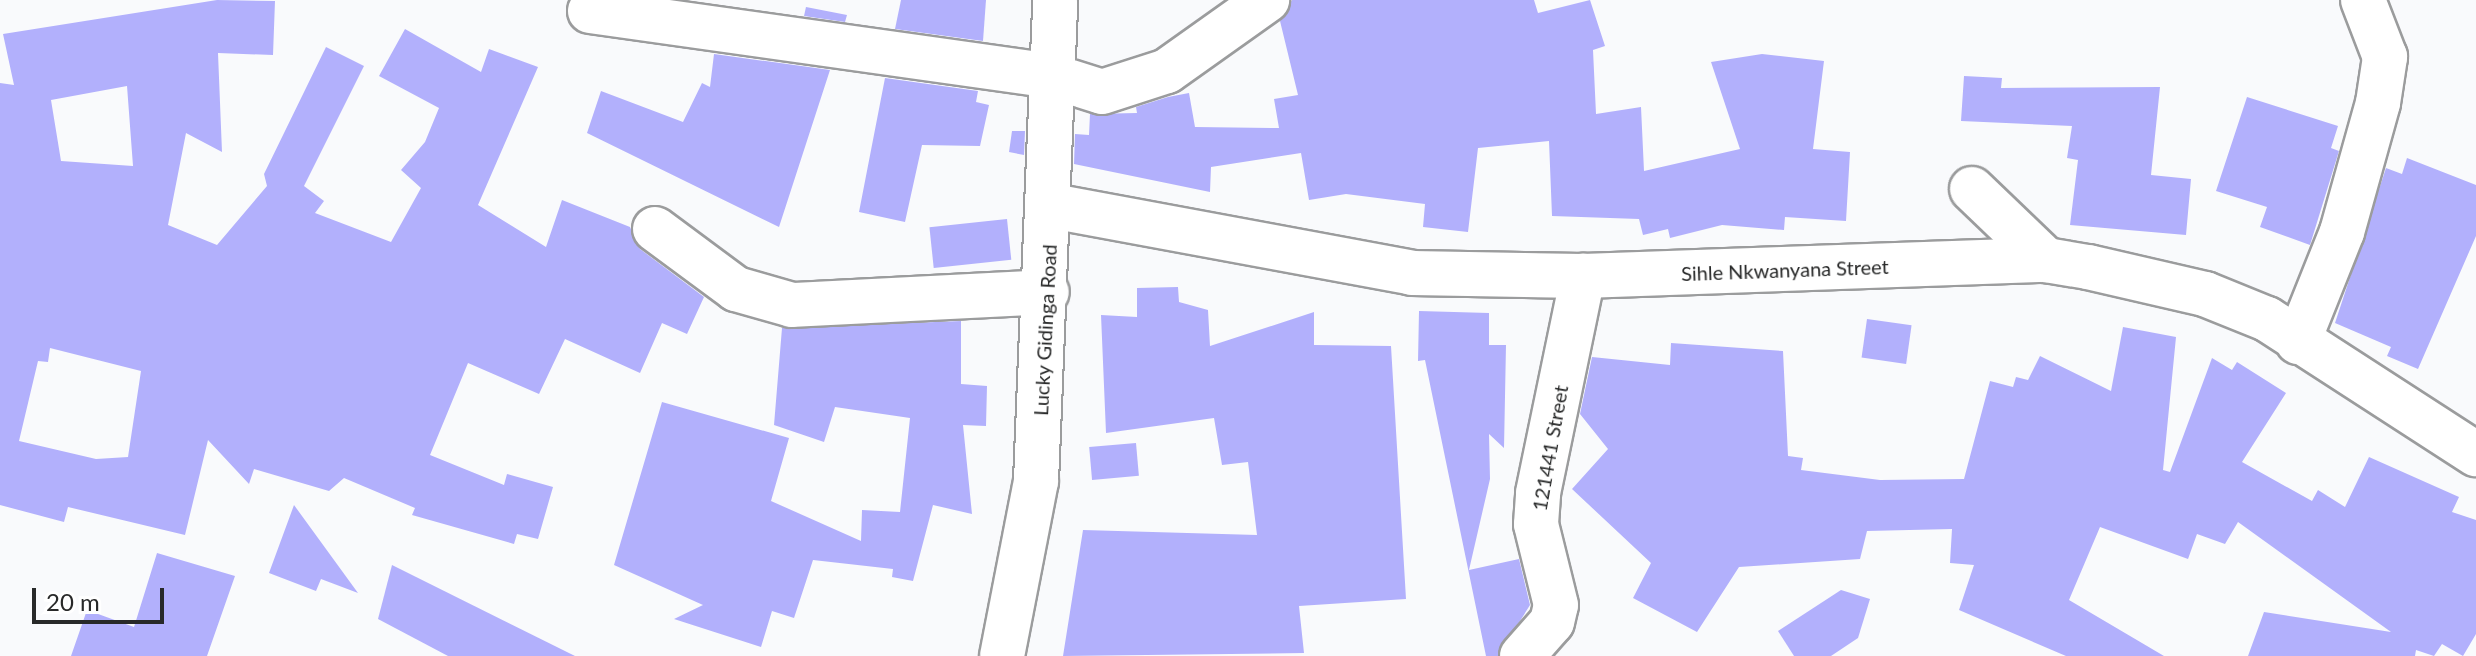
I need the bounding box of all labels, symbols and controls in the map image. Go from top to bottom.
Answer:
street label: Lucky Gidinga Road [1029,243,1061,417]
street label: Sihle Nkwanyana Street [1681,254,1889,286]
street label: 121441 Street [1527,383,1573,513]
scale bar [36,572,168,622]
text: 20 m [46,587,100,616]

